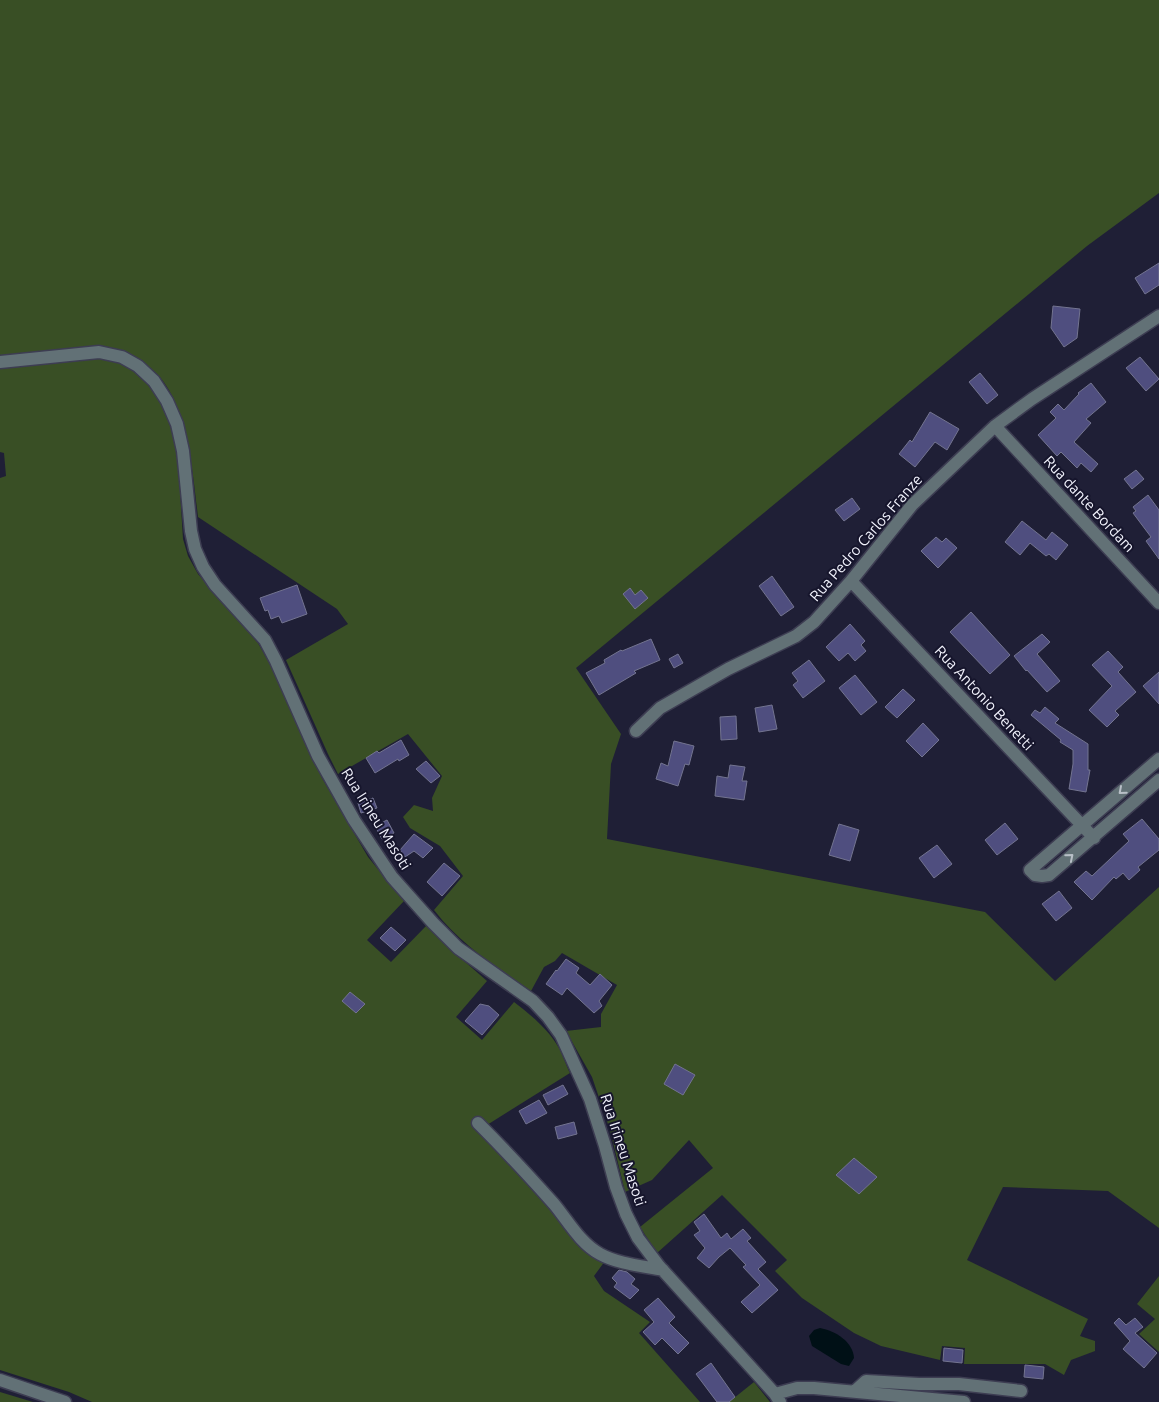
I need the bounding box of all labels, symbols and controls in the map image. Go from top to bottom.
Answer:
street label: Rua dante Bordam [1040,452,1138,555]
street label: Rua Pedro Carlos Franze [806,471,925,605]
street label: Rua Antonio Benetti [932,642,1037,753]
street label: Rua Irineu Masoti [338,765,415,873]
one-way arrow [1119,786,1128,795]
one-way arrow [1064,855,1073,863]
street label: Rua Irineu Masoti [597,1092,650,1208]

